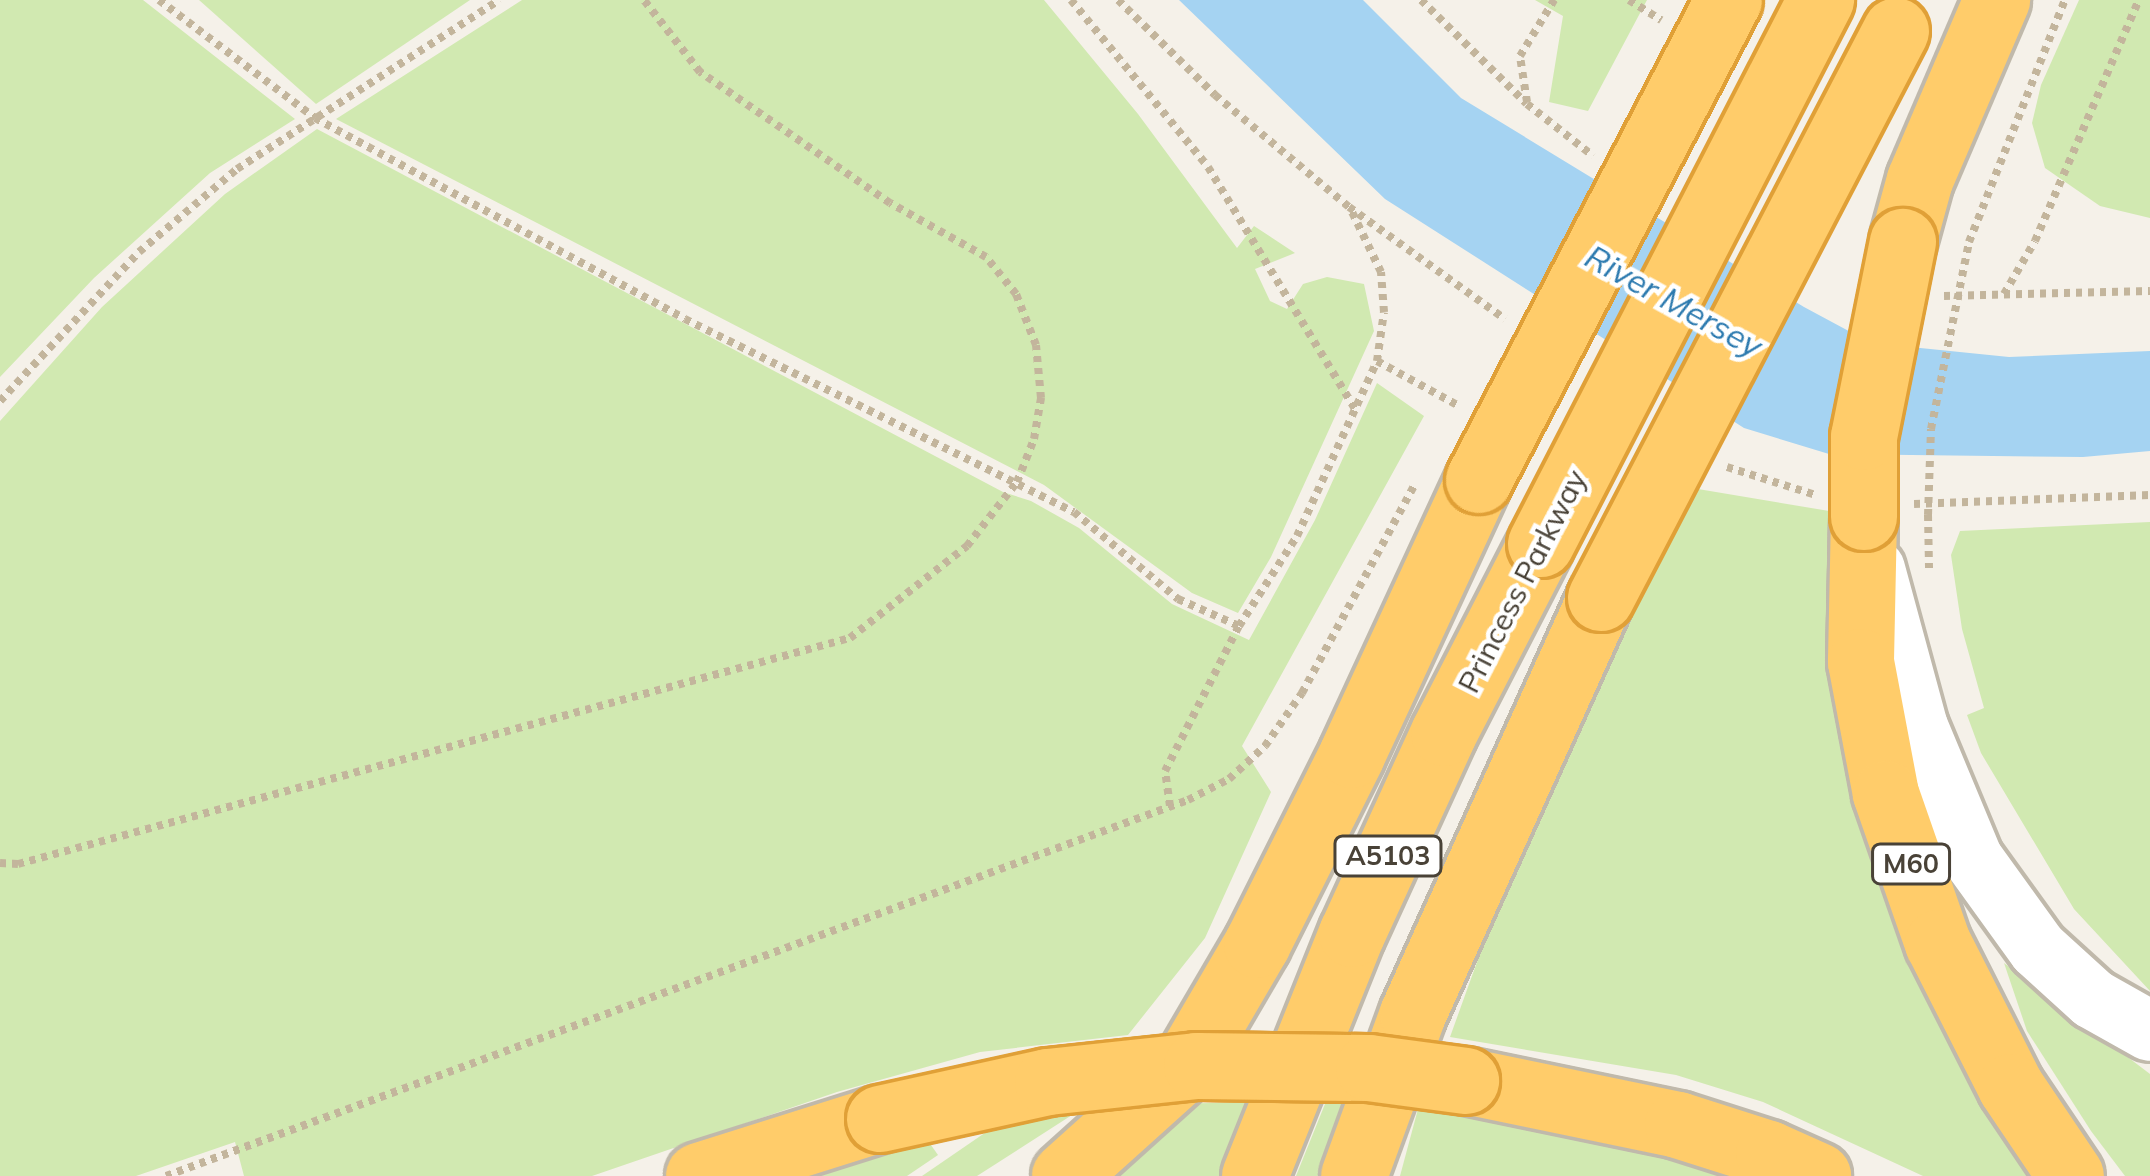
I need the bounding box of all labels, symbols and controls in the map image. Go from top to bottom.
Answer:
water label: River Mersey [1579,236,1769,366]
street label: Princess Parkway [1450,463,1594,699]
road number: A5103 [1331,835,1445,877]
road number: M60 [1869,843,1953,885]

